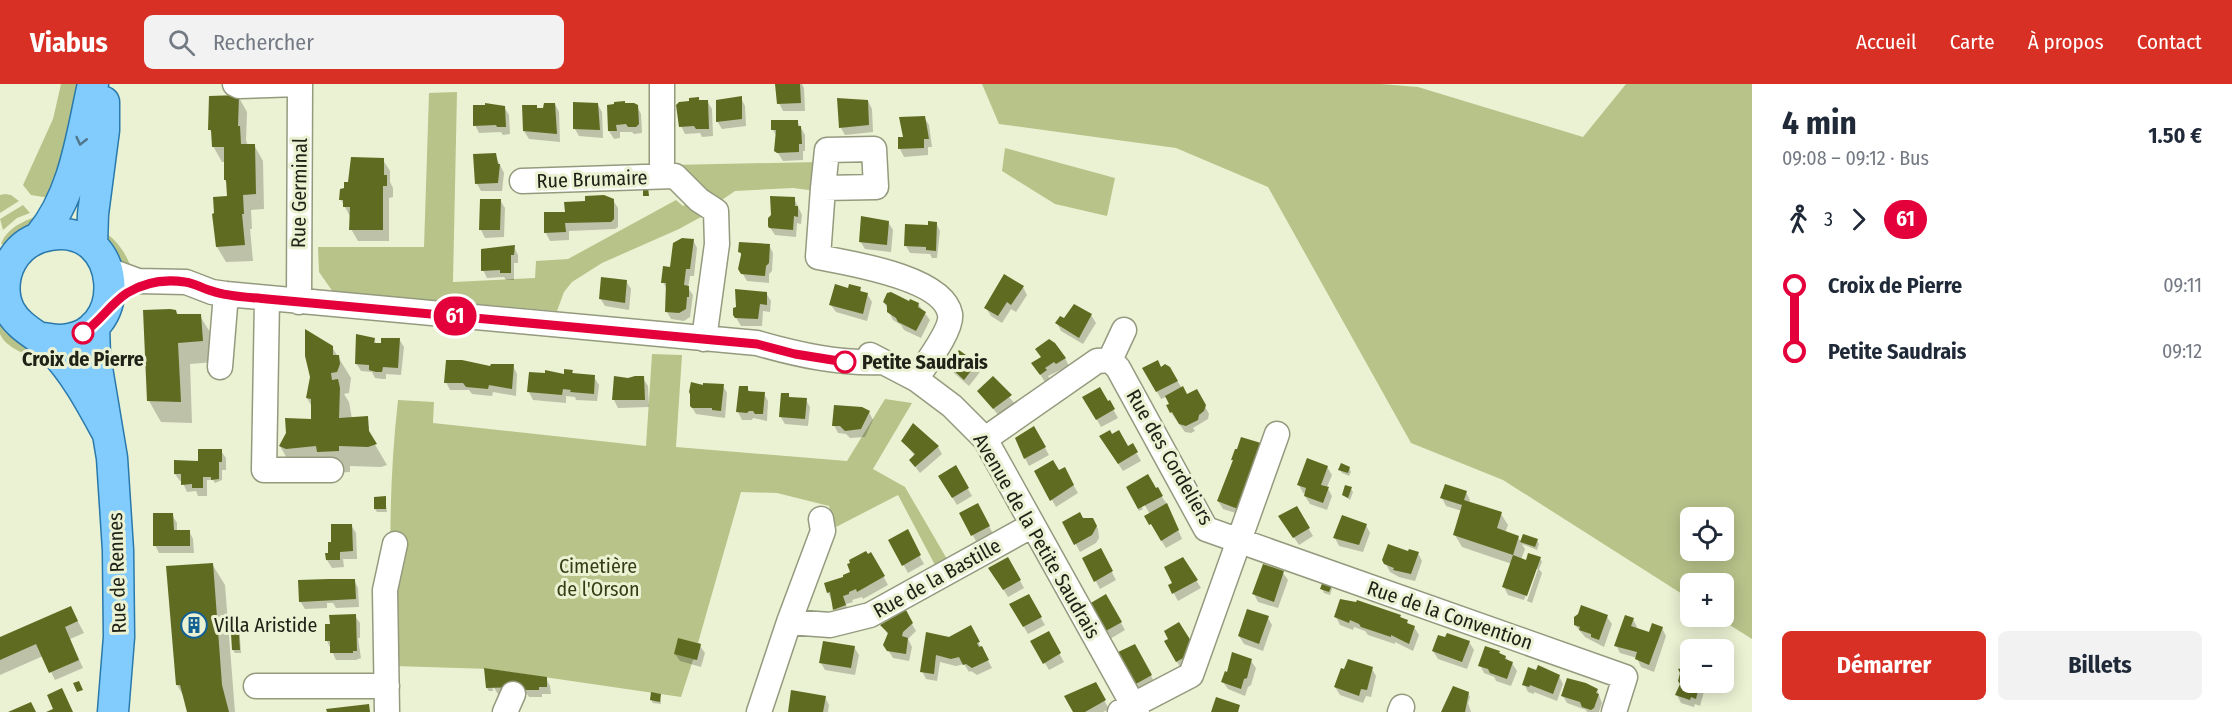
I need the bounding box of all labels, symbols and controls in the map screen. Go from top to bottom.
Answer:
search box [144,15,564,69]
text: Viabus [30,26,108,59]
icon: search [165,26,198,59]
text: Rechercher [213,29,314,56]
text: Accueil [1856,29,1917,55]
text: Carte [1950,29,1995,55]
text: À propos [2028,29,2104,55]
text: Contact [2137,29,2202,55]
text: 4 min [1782,103,1857,143]
text: 1.50 € [2148,122,2202,149]
one-way arrow [76,136,89,146]
street label: Rue Germinal [286,138,312,248]
text: 09:08 – 09:12 · Bus [1782,146,1929,170]
street label: Rue Brumaire [536,165,648,193]
icon: walk [1782,203,1815,236]
icon: forward [1842,203,1875,236]
text: 61 [1896,206,1915,232]
text: 3 [1824,207,1833,231]
text: Croix de Pierre [1828,272,1962,299]
text: 09:11 [2163,273,2202,297]
line badge: 61 [428,296,482,336]
text: 61 [446,303,464,329]
marker: Croix de Pierre [72,322,94,344]
text: Petite Saudrais [1828,338,1966,365]
text: 09:12 [2162,339,2202,363]
place label: Croix de Pierre [22,347,144,371]
place label: Petite Saudrais [862,350,988,374]
marker: Petite Saudrais [834,351,856,373]
street label: Rue des Cordeliers [1121,385,1219,529]
street label: Avenue de la Petite Saudrais [968,429,1106,643]
map controls [1680,507,1734,693]
button: locate [1680,507,1734,561]
street label: Rue de Rennes [103,512,131,634]
street label: Rue de la Bastille [869,533,1005,623]
park label: Cimetière de l'Orson [556,554,640,601]
button: + [1680,573,1734,627]
street label: Rue de la Convention [1364,575,1536,655]
building icon: Villa Aristide [179,610,209,640]
place label: Villa Aristide [214,613,317,637]
button: Démarrer [1782,631,1986,700]
button: Billets [1998,631,2202,700]
button: − [1680,639,1734,693]

